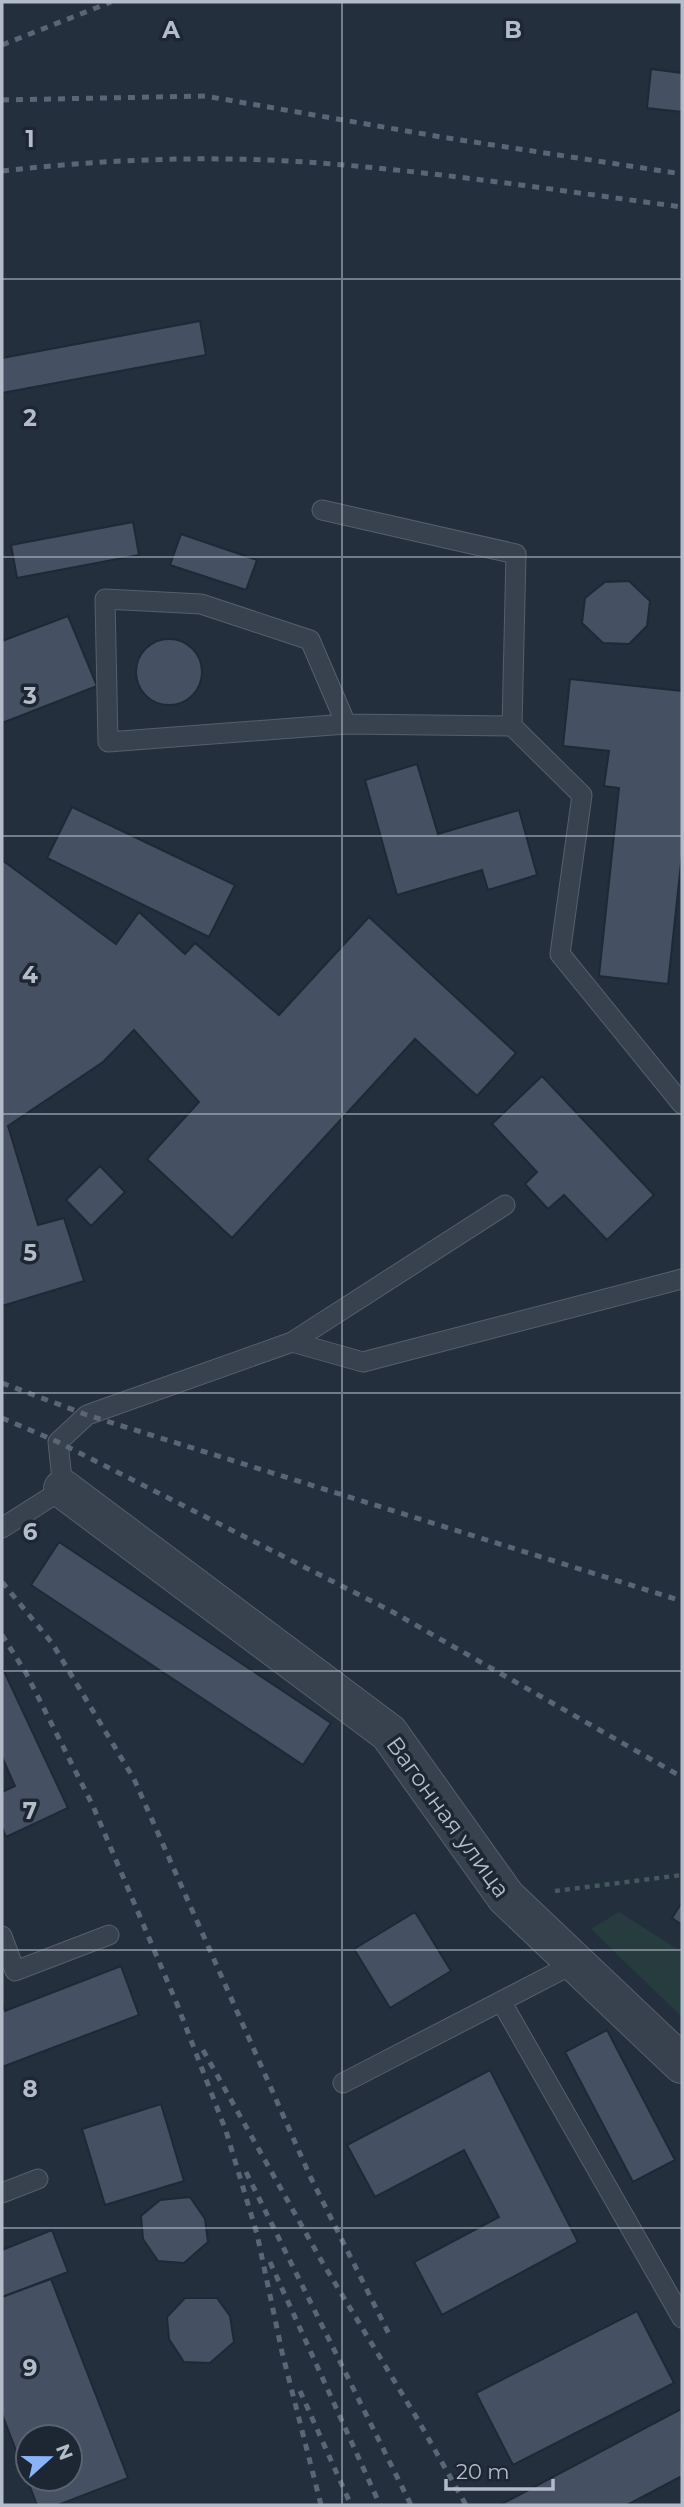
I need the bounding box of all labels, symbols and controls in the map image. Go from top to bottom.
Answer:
text: A [161,16,180,44]
text: B [504,16,522,44]
text: 1 [25,125,35,153]
text: 2 [23,404,37,432]
text: 3 [22,682,37,710]
text: 4 [22,961,38,989]
text: 5 [23,1239,37,1267]
text: 6 [23,1518,38,1546]
street label: Вагонная улица [380,1731,516,1903]
text: 7 [23,1797,37,1825]
text: 8 [22,2075,38,2103]
text: 9 [23,2354,37,2382]
north arrow [14,2423,84,2493]
text: N [51,2441,78,2463]
scale bar [446,2448,553,2492]
text: 20 m [456,2459,510,2484]

